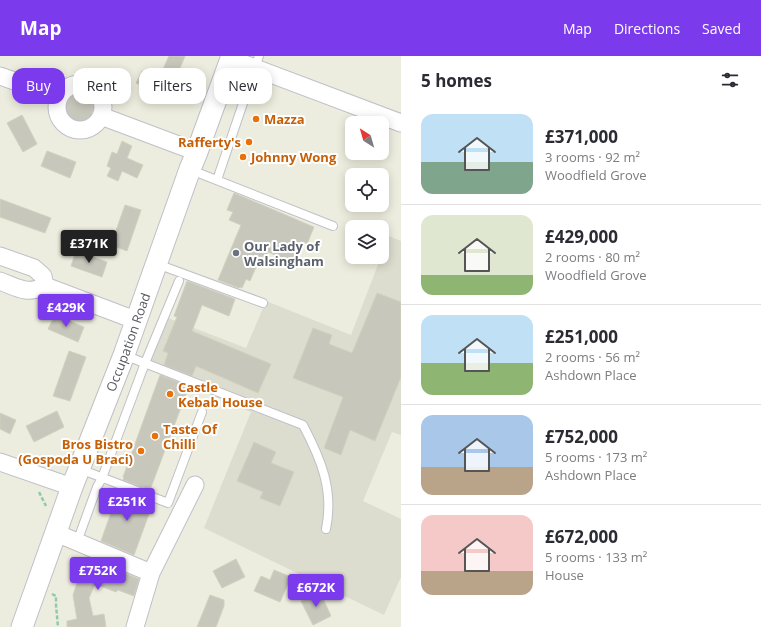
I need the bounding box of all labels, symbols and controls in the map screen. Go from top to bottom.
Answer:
text: Map [20,15,61,41]
text: Map [563,19,592,38]
text: Directions [614,19,680,38]
text: Saved [702,19,741,38]
chip: Buy [12,68,65,104]
chip: Rent [73,68,131,104]
chip: Filters [139,68,206,104]
chip: New [214,68,272,104]
text: 5 homes [421,69,492,92]
icon: filters [719,69,741,91]
place label: Mazza [264,110,305,128]
marker: Mazza [251,114,261,124]
north arrow [345,116,389,160]
map controls [345,116,389,264]
text: £371,000 [545,125,618,148]
icon: home [453,130,501,178]
place label: Rafferty's [178,133,241,151]
marker: Rafferty's [244,137,254,147]
place label: Johnny Wong [250,148,337,166]
text: 3 rooms · 92 m² [545,148,640,166]
marker: Johnny Wong [238,152,248,162]
text: Woodfield Grove [545,166,647,184]
button: locate [345,168,389,212]
button: layers [345,220,389,264]
text: £429,000 [545,225,618,248]
pin: £371K [61,230,117,264]
icon: home [453,231,501,279]
text: £371K [70,234,108,252]
place label: Our Lady of Walsingham [244,237,324,270]
marker: Our Lady of Walsingham [231,248,241,258]
text: 2 rooms · 80 m² [545,248,640,266]
text: Woodfield Grove [545,266,647,284]
street label: Occupation Road [102,290,154,394]
pin: £429K [38,294,94,328]
text: £429K [47,298,85,316]
text: £251,000 [545,325,618,348]
icon: home [453,331,501,379]
text: 2 rooms · 56 m² [545,348,640,366]
text: Ashdown Place [545,366,636,384]
place label: Castle Kebab House [178,378,263,411]
marker: Castle Kebab House [165,389,175,399]
place label: Taste Of Chilli [163,420,218,453]
text: £752,000 [545,425,618,448]
marker: Taste Of Chilli [150,431,160,441]
icon: home [453,431,501,479]
place label: Bros Bistro (Gospoda U Braci) [18,435,133,468]
marker: Bros Bistro (Gospoda U Braci) [136,446,146,456]
text: 5 rooms · 173 m² [545,448,647,466]
text: Ashdown Place [545,466,636,484]
pin: £251K [99,488,155,522]
text: £251K [108,492,146,510]
text: £672,000 [545,525,618,548]
icon: home [453,531,501,579]
text: 5 rooms · 133 m² [545,548,647,566]
pin: £752K [70,557,126,591]
text: £752K [79,561,117,579]
text: House [545,566,584,584]
pin: £672K [288,574,344,608]
text: £672K [297,578,335,596]

